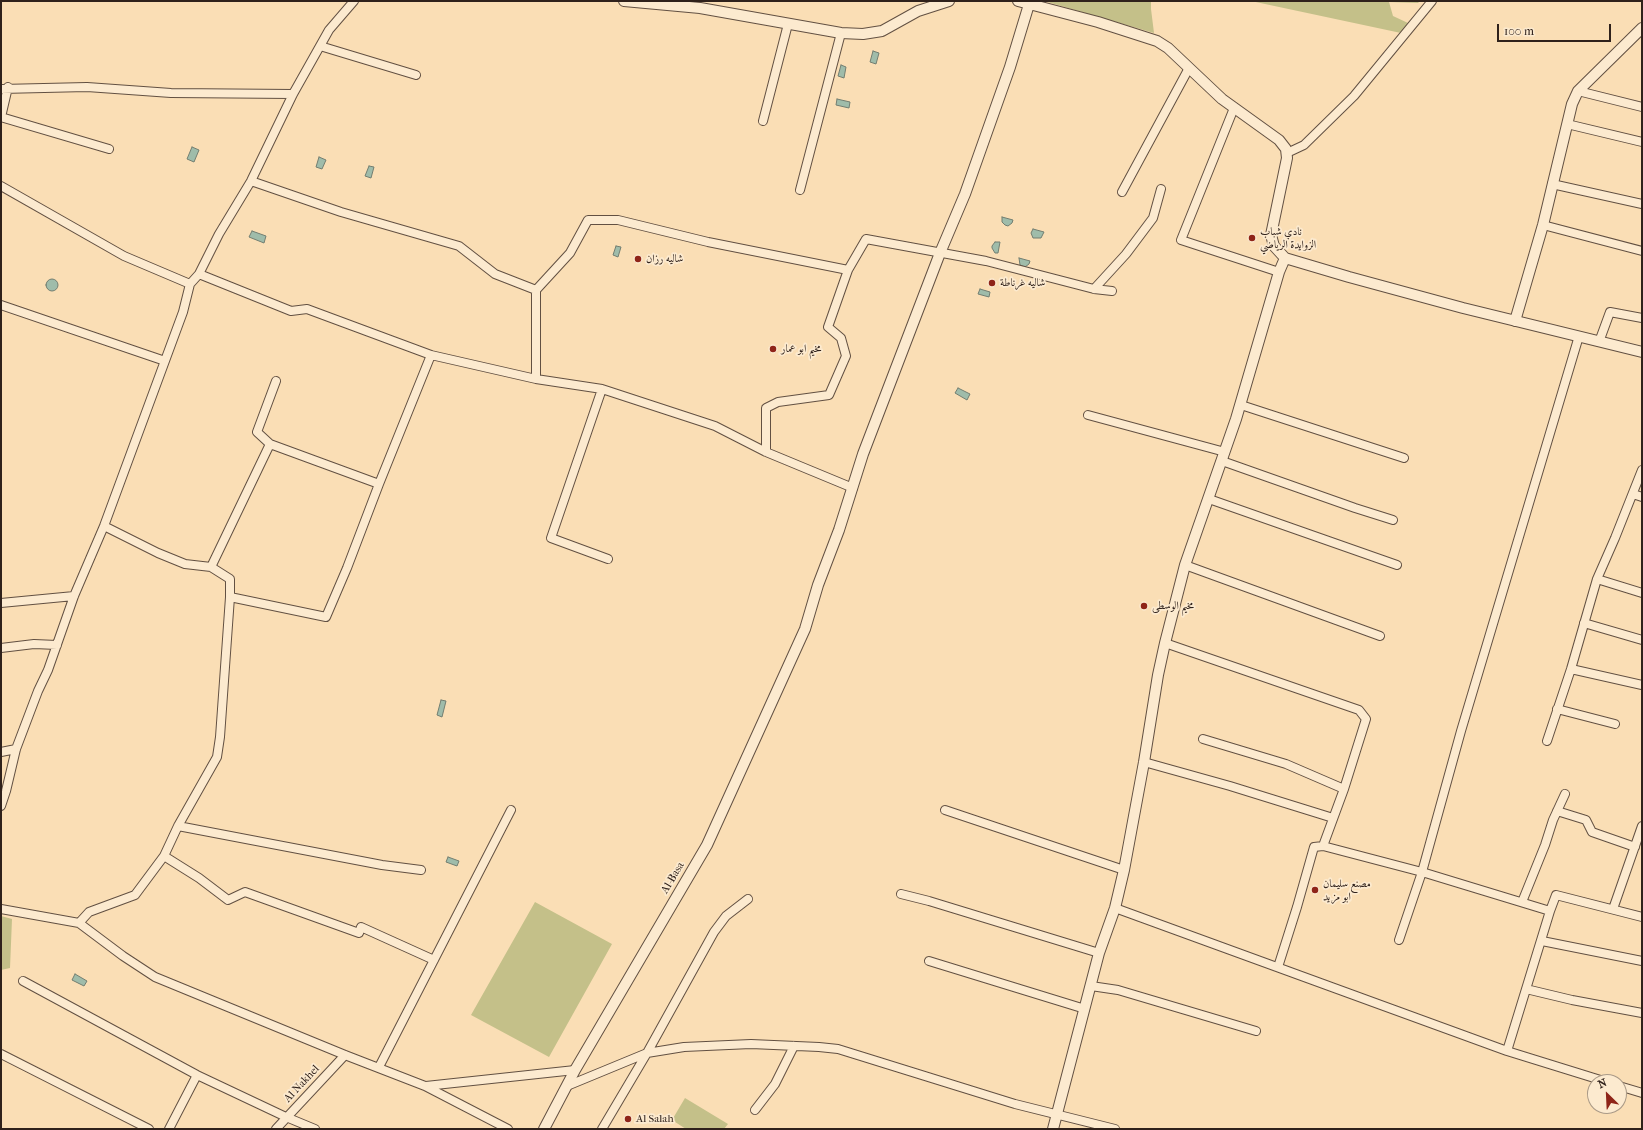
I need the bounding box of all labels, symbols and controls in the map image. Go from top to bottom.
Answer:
scale bar [1499,16,1613,42]
text: 100 m [1504,24,1534,38]
place label: نادي شباب الزوايدة الرياضي [1260,225,1316,251]
marker: نادي شباب الزوايدة الرياضي [1247,233,1257,243]
place label: شاليه رزان [646,252,683,266]
marker: شاليه رزان [633,254,643,264]
place label: شاليه غرناطة [1000,276,1045,290]
marker: شاليه غرناطة [987,278,997,288]
place label: مخيم ابو عمار [781,342,821,356]
marker: مخيم ابو عمار [768,344,778,354]
place label: مخيم الوسطى [1152,599,1194,613]
marker: مخيم الوسطى [1139,601,1149,611]
street label: Al-Basa [658,860,688,896]
place label: مصنع سليمان ابو مزيد [1323,877,1371,903]
marker: مصنع سليمان ابو مزيد [1310,885,1320,895]
street label: Al Nakhel [282,1063,322,1105]
north arrow [1587,1074,1627,1114]
text: N [1596,1076,1609,1091]
place label: Al Salah [636,1112,674,1126]
marker: Al Salah [623,1114,633,1124]

